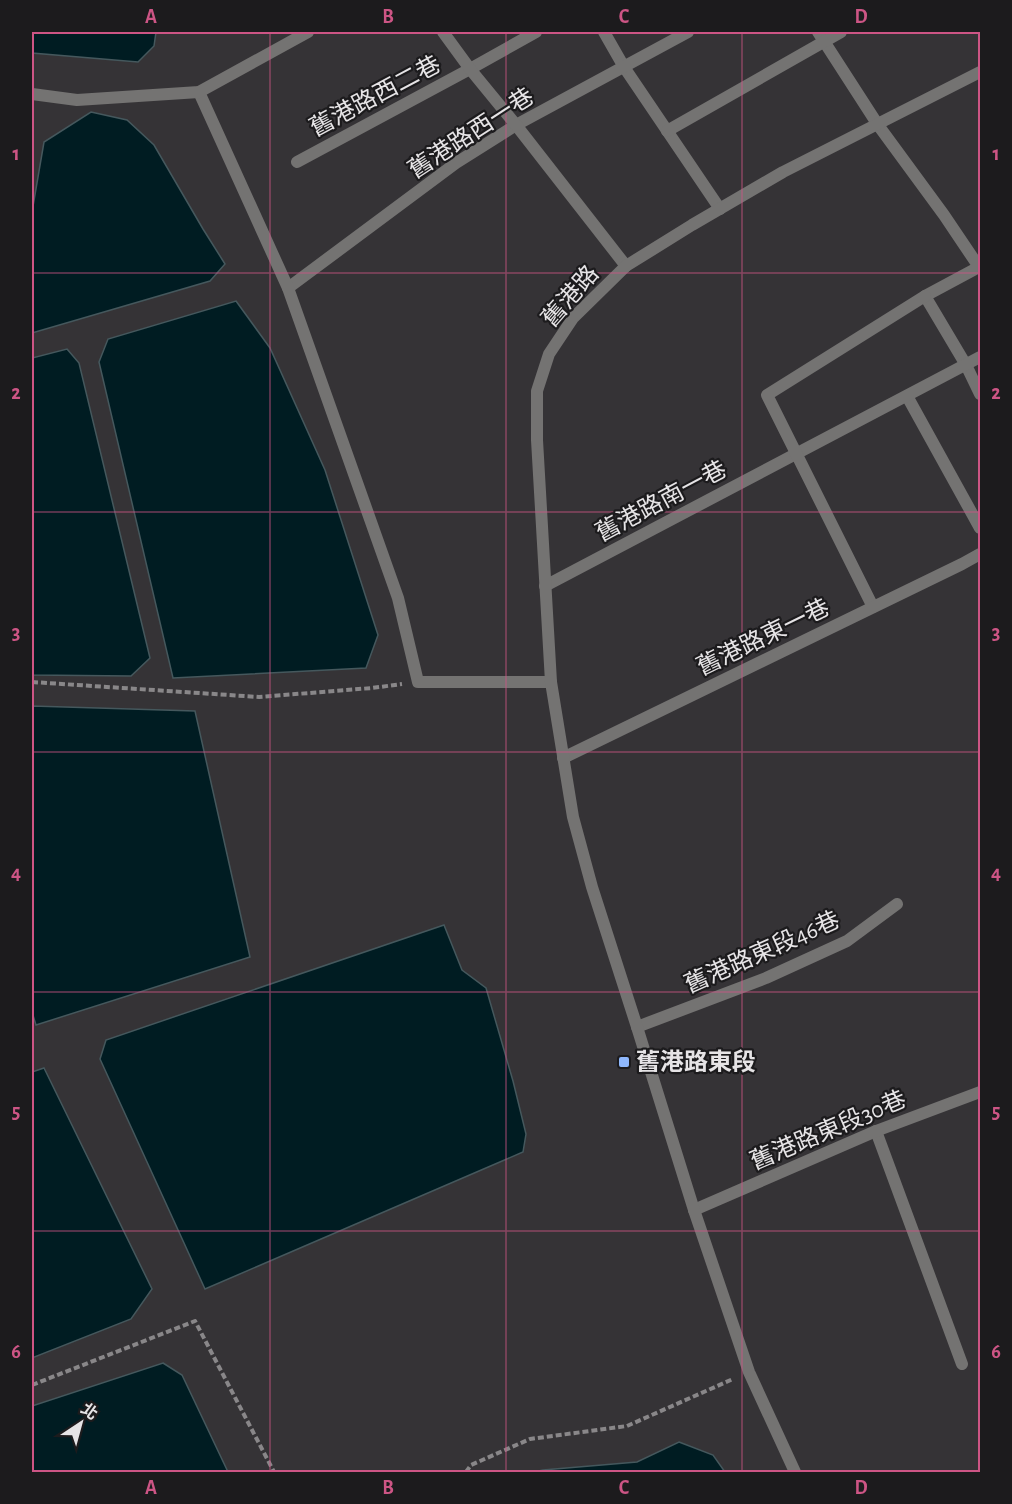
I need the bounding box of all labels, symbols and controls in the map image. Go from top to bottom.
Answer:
text: A [145,7,157,27]
text: B [382,7,394,27]
text: C [619,7,630,27]
text: D [854,7,868,27]
street label: 舊港路西二巷 [305,51,445,141]
street label: 舊港路西一巷 [404,83,538,183]
text: 1 [12,144,20,164]
text: 1 [992,144,1000,164]
street label: 舊港路 [537,260,603,332]
text: 2 [11,383,21,403]
text: 2 [991,383,1001,403]
street label: 舊港路南一巷 [591,456,731,546]
street label: 舊港路東一巷 [693,594,833,680]
text: 3 [12,623,20,643]
text: 3 [992,623,1000,643]
text: 4 [11,863,21,883]
text: 4 [991,863,1001,883]
street label: 舊港路東段46巷 [681,906,843,998]
place label: 舊港路東段 [636,1049,756,1075]
marker: 舊港路東段 [617,1055,631,1069]
street label: 舊港路東段30巷 [746,1085,910,1175]
text: 5 [12,1102,20,1122]
text: 5 [992,1102,1000,1122]
text: 6 [11,1342,21,1362]
text: 6 [991,1342,1001,1362]
north arrow [51,1393,111,1453]
text: 北 [78,1400,101,1423]
text: A [145,1478,157,1498]
text: B [382,1478,394,1498]
text: C [619,1478,630,1498]
text: D [854,1478,868,1498]

